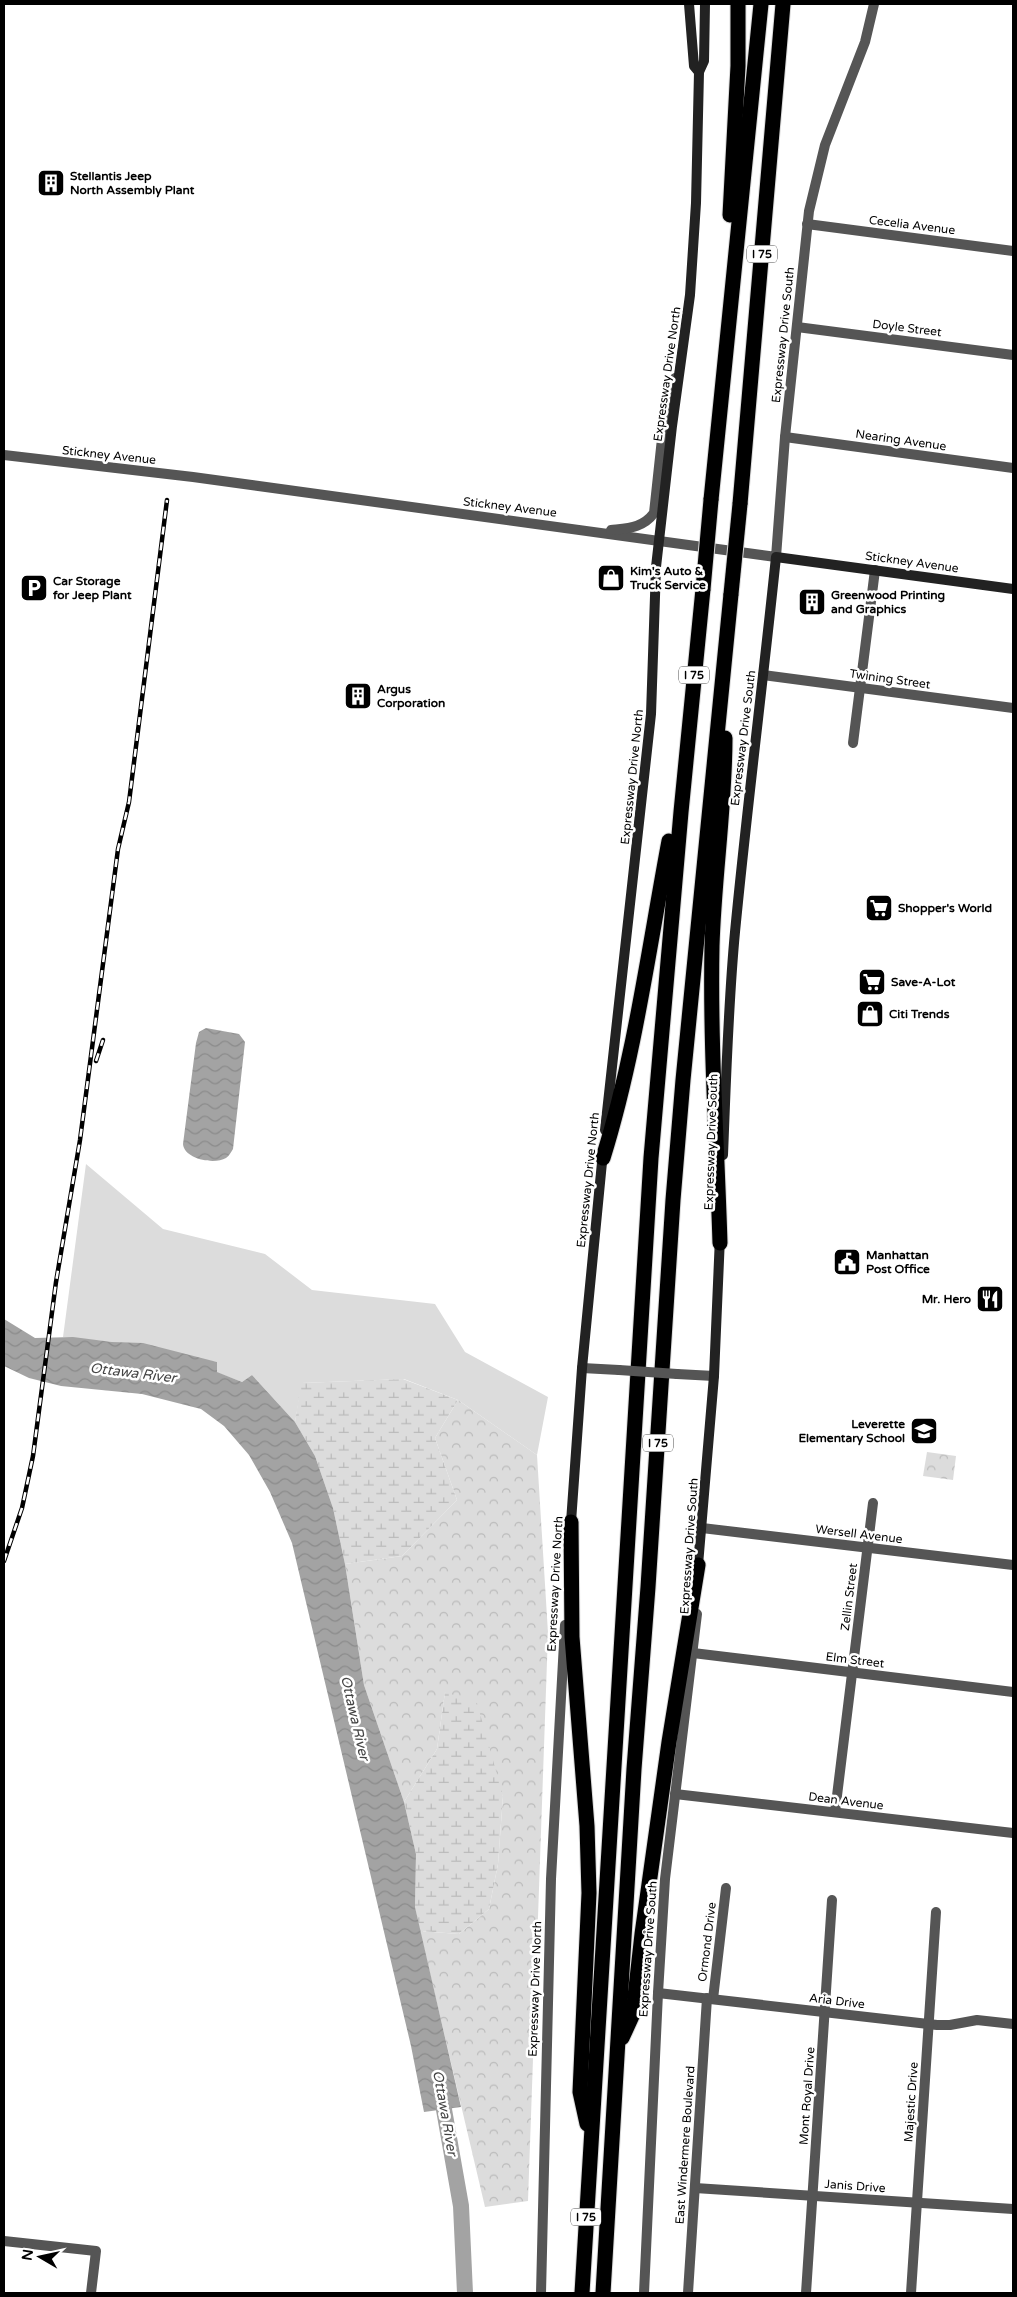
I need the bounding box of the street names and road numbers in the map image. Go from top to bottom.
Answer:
street label: Cecelia Avenue [868,213,956,237]
road number: I 75 [747,245,777,262]
street label: Expressway Drive South [769,266,797,404]
street label: Expressway Drive North [651,306,683,442]
street label: Doyle Street [872,317,943,339]
street label: Nearing Avenue [855,427,947,453]
street label: Stickney Avenue [61,443,157,467]
street label: Stickney Avenue [462,494,558,520]
street label: Stickney Avenue [864,549,960,576]
road number: I 75 [679,666,709,684]
street label: Twining Street [849,666,932,692]
street label: Expressway Drive South [728,669,758,807]
street label: Expressway Drive North [618,709,646,845]
street label: Expressway Drive South [702,1073,720,1211]
street label: Expressway Drive North [574,1112,602,1248]
road number: I 75 [643,1435,673,1452]
street label: Expressway Drive South [677,1477,701,1615]
street label: Expressway Drive North [544,1516,566,1652]
street label: Wersell Avenue [815,1522,904,1546]
street label: Zellin Street [838,1562,860,1632]
street label: Elm Street [825,1649,886,1671]
street label: Dean Avenue [808,1789,885,1813]
street label: Expressway Drive South [636,1880,660,2018]
street label: Ormond Drive [695,1901,719,1983]
street label: Expressway Drive North [526,1921,544,2057]
street label: Aria Drive [808,1991,866,2011]
street label: Mont Royal Drive [797,2046,817,2145]
street label: Majestic Drive [901,2061,921,2143]
street label: East Windermere Boulevard [672,2065,698,2225]
street label: Janis Drive [824,2177,886,2195]
road number: I 75 [571,2208,601,2226]

